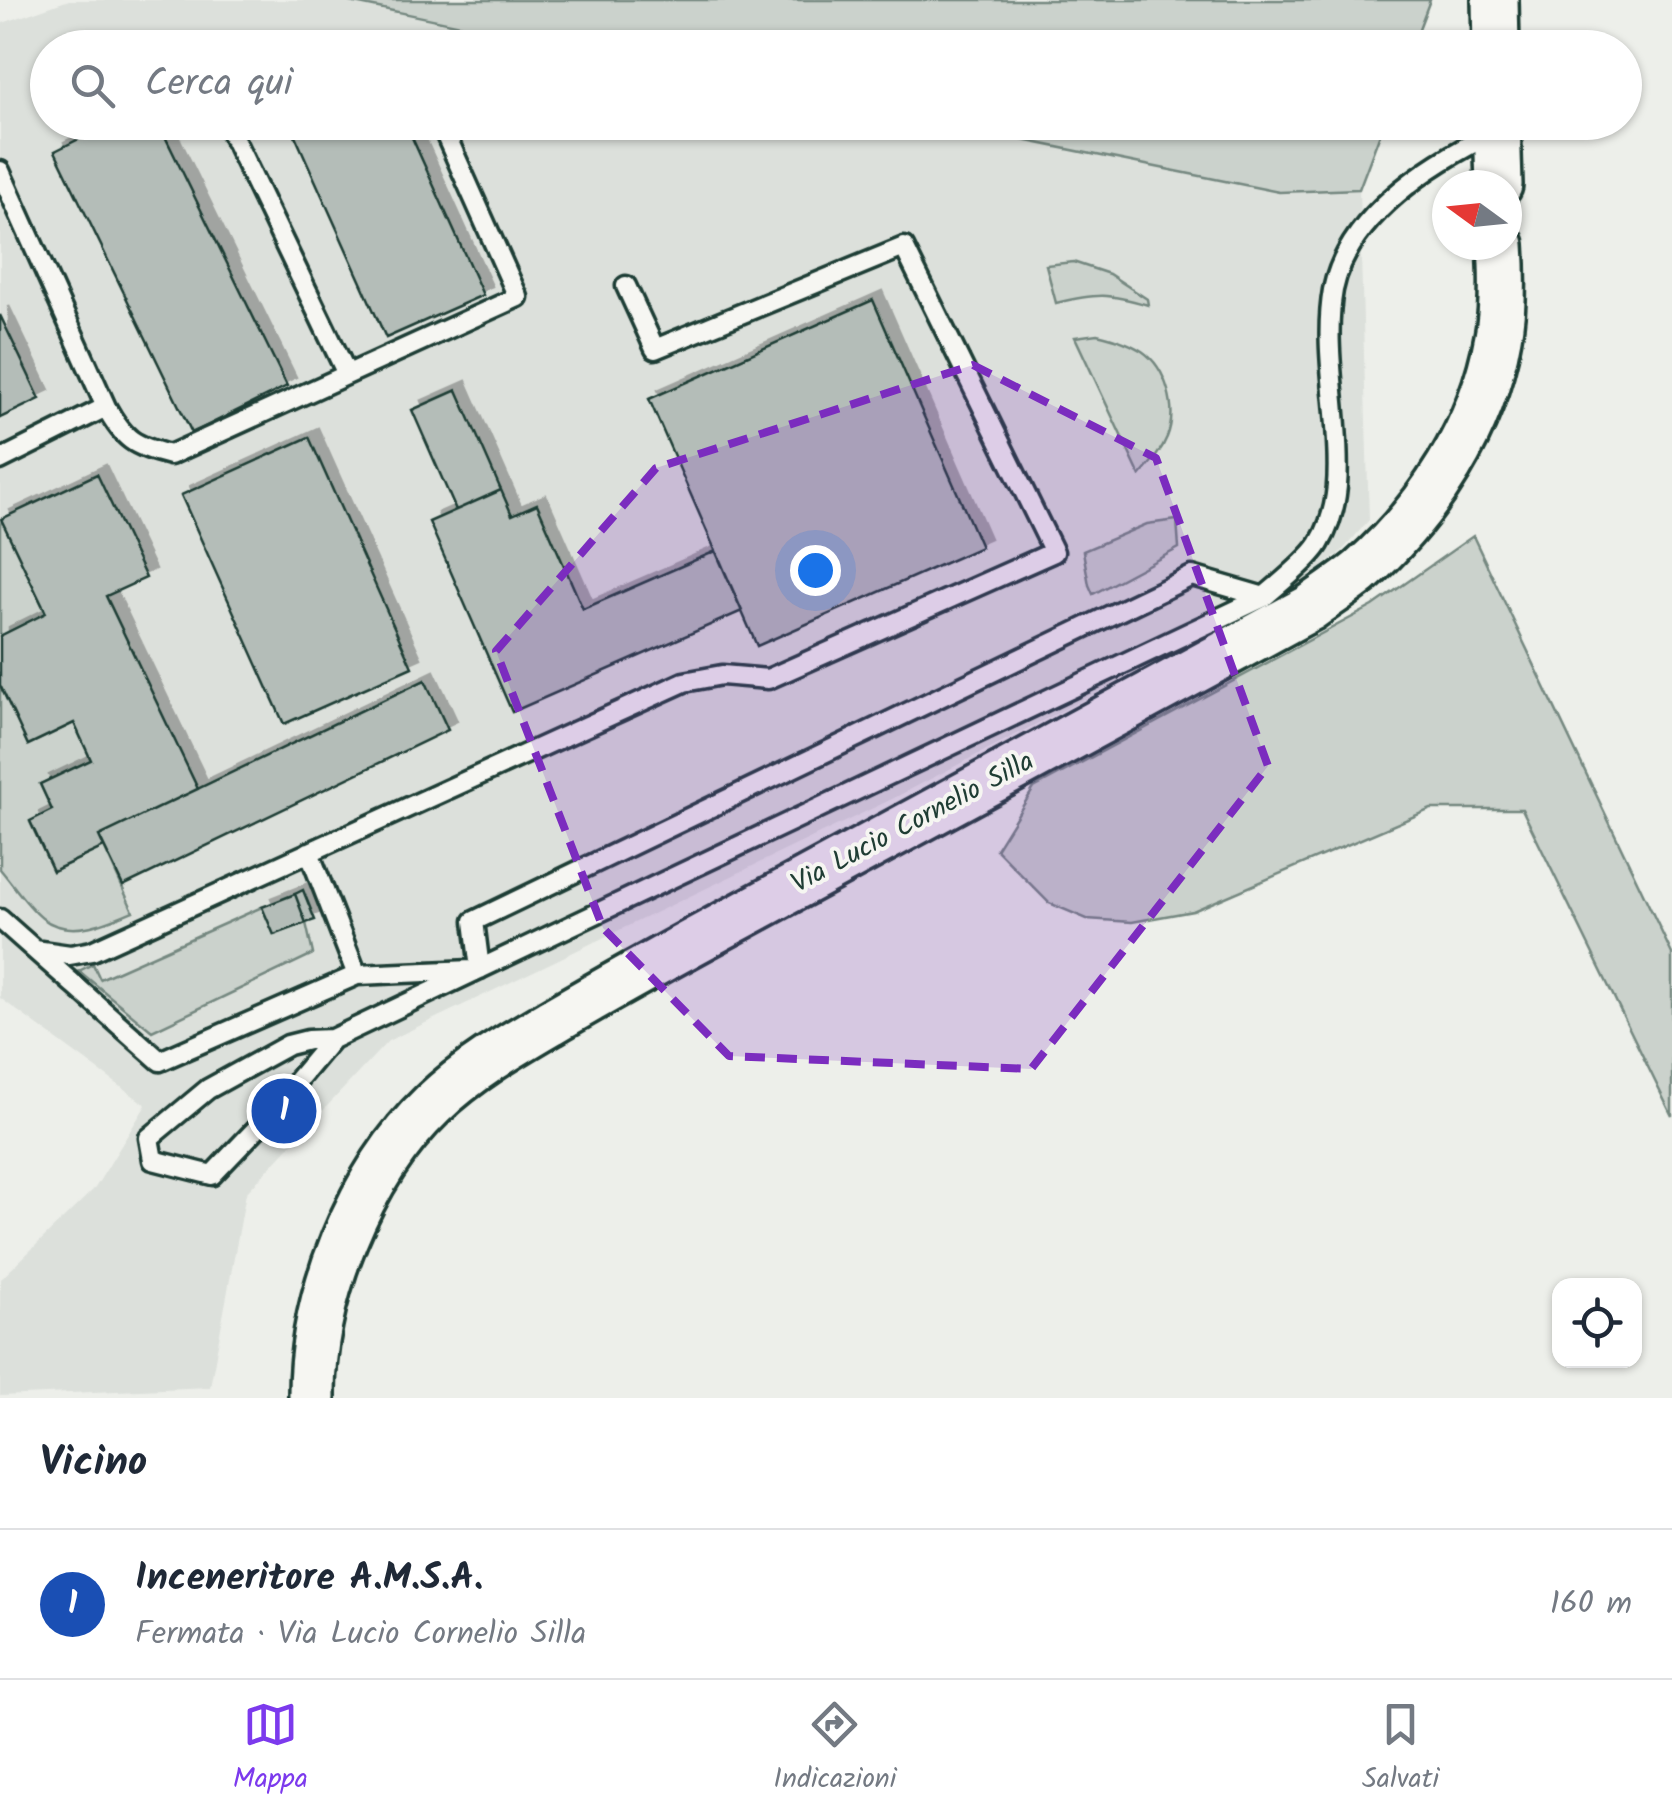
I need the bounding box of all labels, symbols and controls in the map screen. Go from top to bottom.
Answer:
search box [30,30,1642,140]
text: Cerca qui [145,55,293,115]
icon: search [65,58,120,113]
north arrow [1432,170,1522,260]
your location [790,545,841,596]
street label: Via Lucio Cornelio Silla [783,740,1043,906]
pin: 1 [252,1074,316,1148]
map controls [1552,1278,1642,1368]
button: locate [1552,1278,1642,1368]
text: Vicino [40,1430,147,1497]
text: Inceneritore A.M.S.A. [135,1549,483,1609]
text: 1 [68,1579,77,1630]
text: 160 m [1550,1579,1632,1630]
text: Fermata · Via Lucio Cornelio Silla [135,1609,586,1660]
tab: Mappa [233,1697,308,1802]
tab: Indicazioni [773,1697,896,1802]
tab: Salvati [1362,1697,1439,1802]

